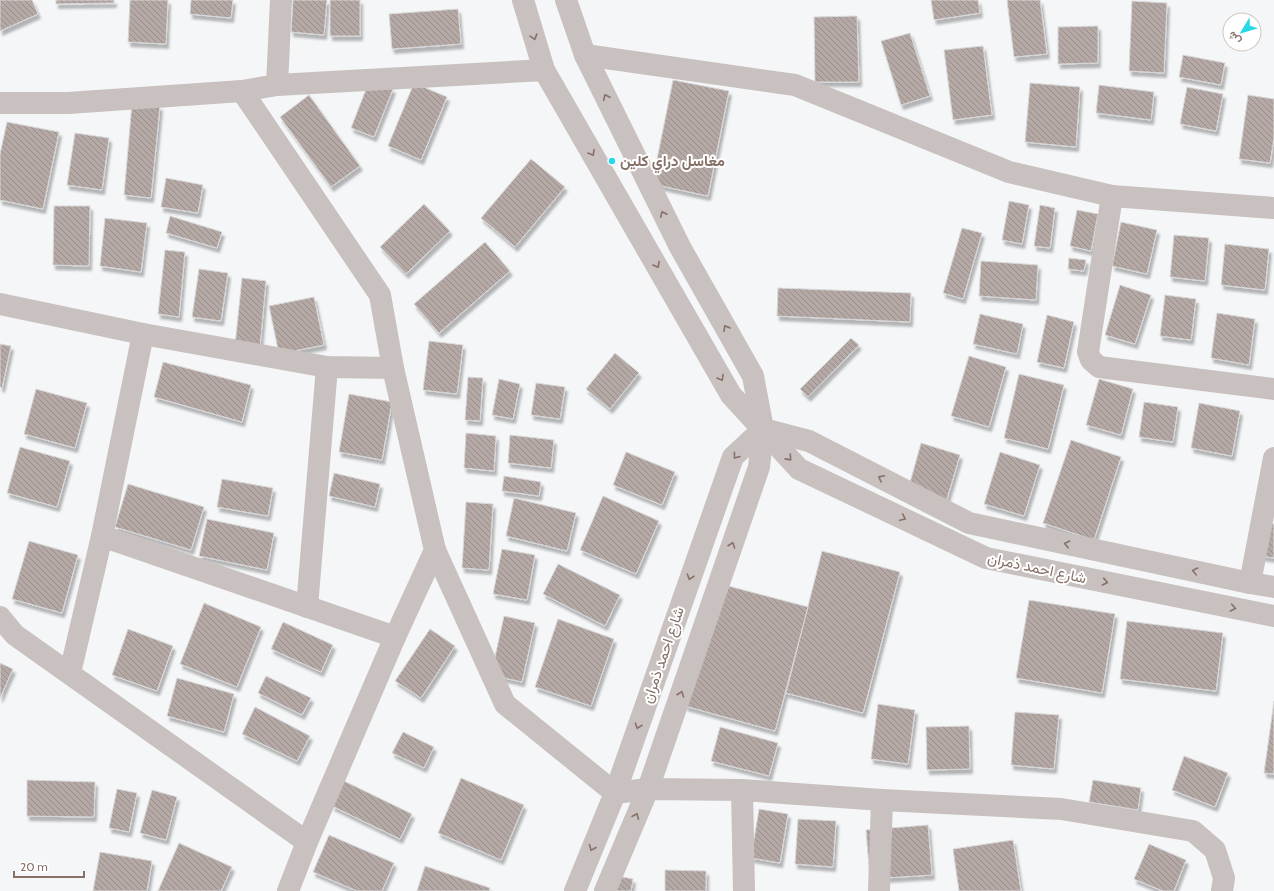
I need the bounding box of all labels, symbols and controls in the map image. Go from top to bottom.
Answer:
north arrow [1222,12,1262,52]
text: ش [1225,29,1244,48]
one-way arrow [529,34,538,41]
one-way arrow [603,94,611,102]
one-way arrow [587,149,594,156]
place label: مغاسل دراي كلين [620,152,725,174]
marker: مغاسل دراي كلين [607,156,617,166]
one-way arrow [660,211,668,218]
one-way arrow [653,261,660,269]
one-way arrow [723,325,730,332]
one-way arrow [717,374,724,382]
one-way arrow [733,451,740,458]
one-way arrow [784,453,791,460]
one-way arrow [877,475,885,482]
one-way arrow [898,513,906,521]
one-way arrow [728,541,736,548]
one-way arrow [1064,541,1071,549]
street label: شارع احمد ذمران [986,549,1088,589]
one-way arrow [1191,568,1198,576]
one-way arrow [687,574,695,581]
one-way arrow [1102,578,1108,586]
street label: شارع احمد ذمران [638,604,690,706]
one-way arrow [1229,604,1236,612]
one-way arrow [676,691,684,698]
one-way arrow [634,723,643,730]
one-way arrow [632,813,640,820]
one-way arrow [589,843,597,851]
scale bar [14,853,84,879]
text: 20 m [20,859,48,874]

